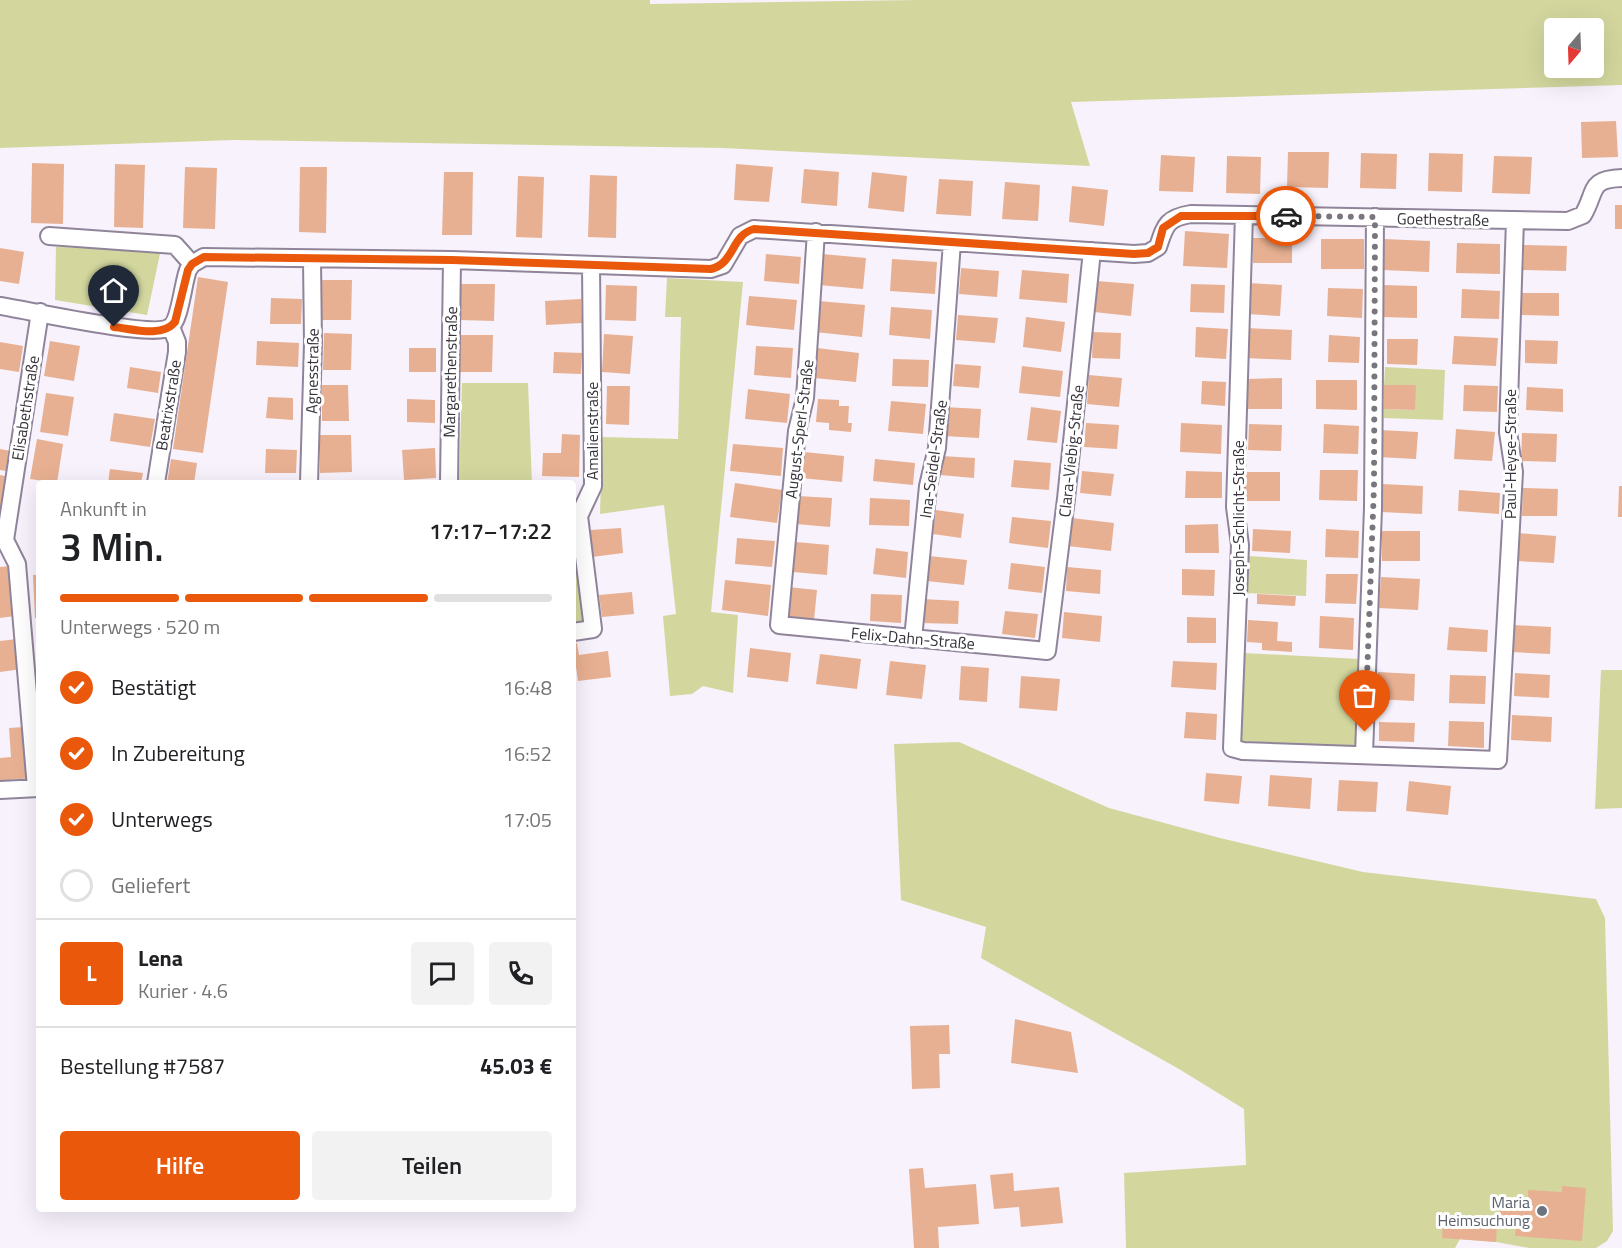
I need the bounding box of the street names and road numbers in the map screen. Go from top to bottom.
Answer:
street label: Goethestraße [1397,206,1489,232]
street label: Margarethenstraße [437,306,463,438]
street label: Agnesstraße [299,328,325,414]
street label: Elisabethstraße [5,354,45,462]
street label: Beatrixstraße [149,358,187,452]
street label: August-Sperl-Straße [779,358,819,500]
street label: Amalienstraße [580,382,604,480]
street label: Clara-Viebig-Straße [1052,384,1090,518]
street label: Paul-Heyse-Straße [1498,389,1522,519]
street label: Ina-Seidel-Straße [913,398,953,520]
street label: Joseph-Schlicht-Straße [1226,440,1250,596]
street label: Felix-Dahn-Straße [850,621,976,655]

